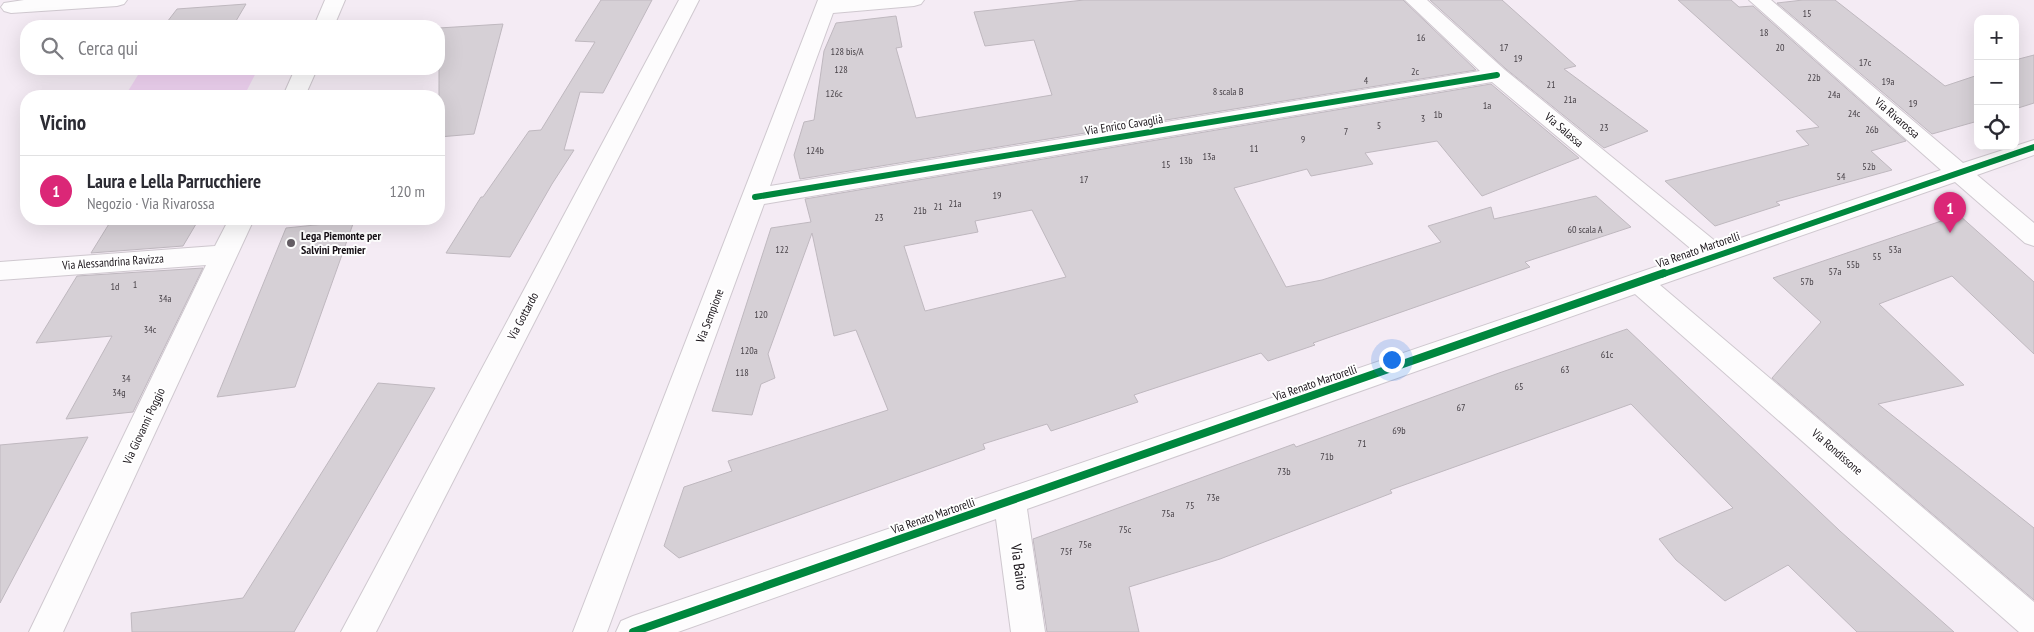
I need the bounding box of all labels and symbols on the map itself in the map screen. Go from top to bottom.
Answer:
house number: 15 [1803,7,1812,20]
house number: 18 [1760,26,1769,39]
house number: 16 [1417,31,1426,44]
house number: 17 [1500,41,1509,54]
house number: 20 [1776,41,1785,54]
house number: 128 bis/A [830,45,864,58]
house number: 19 [1514,52,1523,65]
house number: 17c [1859,56,1872,69]
house number: 128 [834,63,848,76]
house number: 2c [1411,65,1419,78]
house number: 22b [1807,71,1821,84]
house number: 4 [1364,74,1369,87]
house number: 19a [1882,75,1895,88]
house number: 21 [1547,78,1556,91]
house number: 8 scala B [1213,85,1244,98]
house number: 126c [825,87,843,100]
house number: 24a [1828,88,1841,101]
house number: 21a [1564,93,1577,106]
street label: Via Rivarossa [1871,93,1923,141]
house number: 19 [1909,97,1918,110]
house number: 1a [1483,99,1491,112]
house number: 24c [1848,107,1861,120]
house number: 1b [1434,108,1442,121]
street label: Via Salassa [1541,108,1587,150]
street label: Via Enrico Cavaglià [1083,111,1164,138]
house number: 3 [1421,112,1425,125]
house number: 5 [1377,119,1381,132]
house number: 23 [1600,121,1609,134]
house number: 26b [1865,123,1879,136]
house number: 7 [1344,125,1348,138]
house number: 9 [1301,133,1305,146]
house number: 11 [1250,142,1259,155]
house number: 124b [806,144,824,157]
house number: 13a [1203,150,1216,163]
house number: 13b [1179,154,1193,167]
house number: 15 [1162,158,1171,171]
house number: 52b [1862,160,1876,173]
house number: 54 [1837,170,1846,183]
house number: 17 [1080,173,1089,186]
house number: 19 [993,189,1002,202]
pin: 1 [1934,192,1966,233]
house number: 21a [949,197,962,210]
house number: 21 [934,200,943,213]
house number: 21b [913,204,927,217]
house number: 23 [875,211,884,224]
house number: 60 scala A [1568,223,1603,236]
place label: Lega Piemonte per Salvini Premier [301,228,381,257]
street label: Via Renato Martorelli [1653,228,1742,271]
marker: Lega Piemonte per Salvini Premier [285,237,297,249]
house number: 122 [775,243,789,256]
house number: 53a [1889,243,1902,256]
street label: Via Alessandrina Ravizza [61,250,164,273]
house number: 55 [1873,250,1882,263]
house number: 55b [1846,258,1860,271]
house number: 57a [1829,265,1841,278]
house number: 57b [1800,275,1814,288]
house number: 1 [133,278,137,291]
house number: 1d [111,280,119,293]
street label: Via Sempione [692,287,727,346]
street label: Via Gottardo [503,289,541,343]
house number: 34a [159,292,172,305]
house number: 120 [754,308,768,321]
house number: 34c [144,323,157,336]
house number: 120a [740,344,758,357]
your location [1379,347,1405,373]
house number: 61c [1601,348,1614,361]
street label: Via Renato Martorelli [1270,361,1359,404]
house number: 63 [1561,363,1570,376]
house number: 118 [735,366,749,379]
house number: 34 [122,372,131,385]
house number: 65 [1515,380,1524,393]
street label: Via Giovanni Poggio [119,385,168,467]
house number: 34g [112,386,126,399]
house number: 67 [1457,401,1466,414]
house number: 69b [1392,424,1406,437]
street label: Via Rondissone [1808,425,1866,478]
house number: 71 [1358,437,1367,450]
house number: 71b [1320,450,1334,463]
house number: 73b [1277,465,1291,478]
house number: 73e [1206,491,1220,504]
street label: Via Renato Martorelli [888,494,977,537]
house number: 75 [1186,499,1195,512]
house number: 75a [1162,507,1175,520]
house number: 75c [1119,523,1132,536]
house number: 75e [1078,538,1092,551]
street label: Via Bairo [1007,542,1032,591]
house number: 75f [1060,545,1072,558]

